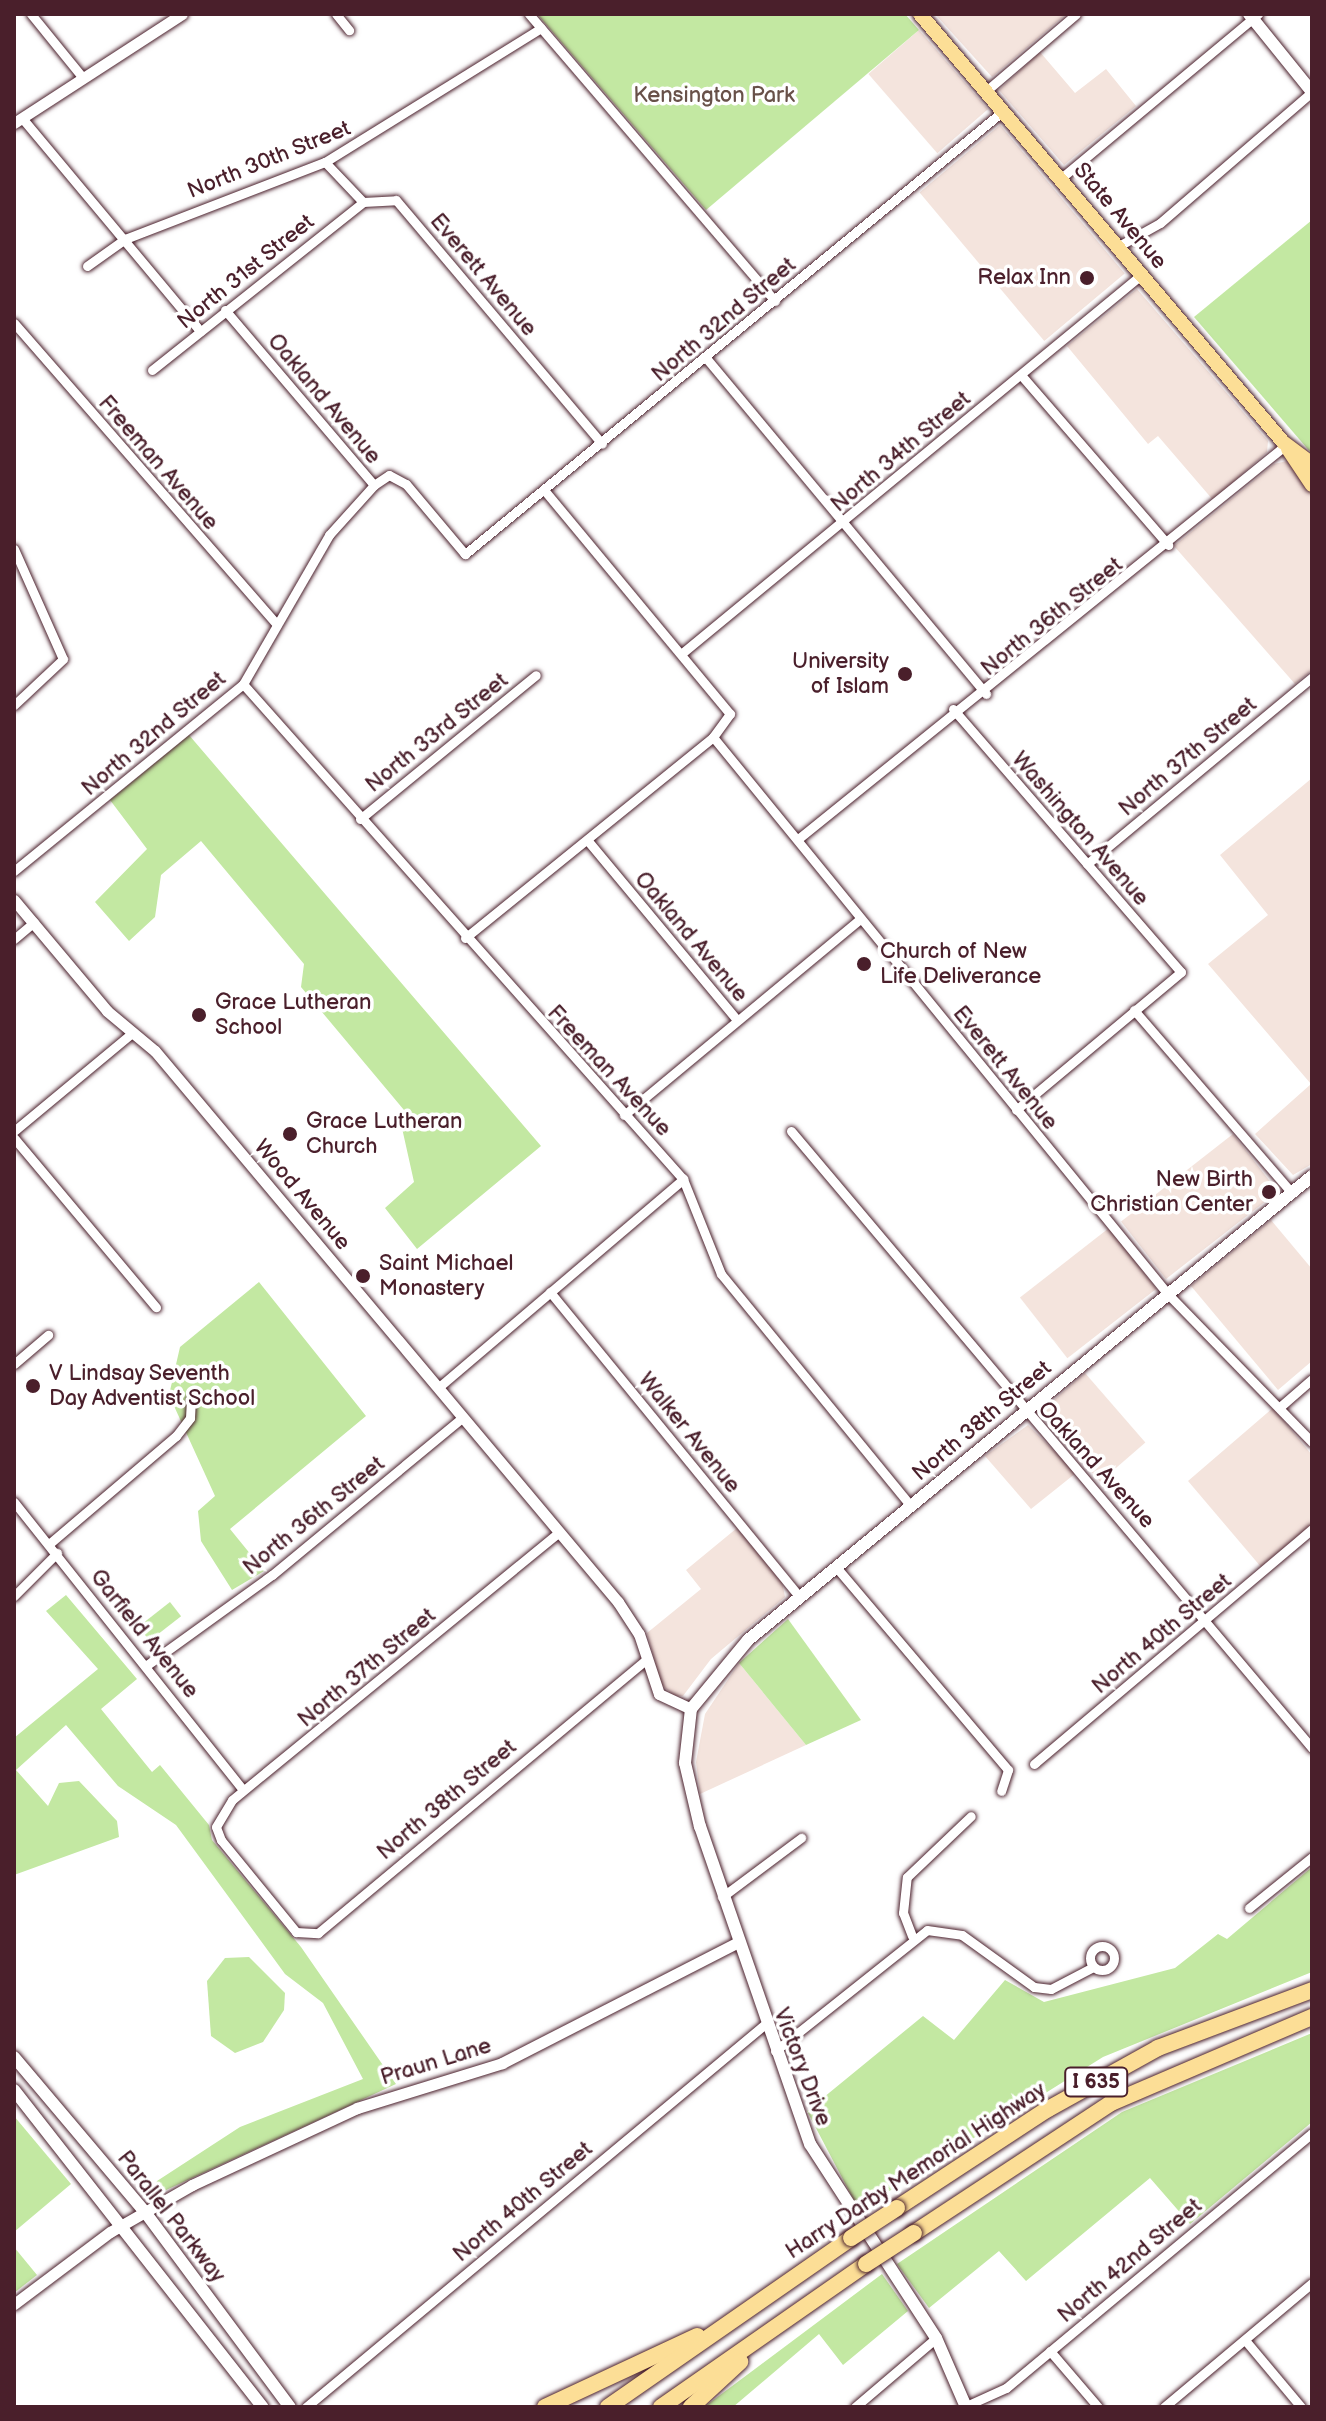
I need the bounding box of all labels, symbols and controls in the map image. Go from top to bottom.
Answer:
park label: Kensington Park [633,83,795,109]
street label: North 30th Street [183,115,355,205]
street label: State Avenue [1068,157,1172,275]
street label: Everett Avenue [424,208,542,342]
street label: North 31st Street [172,209,320,335]
street label: North 32nd Street [647,252,801,388]
place label: Relax Inn [977,265,1071,291]
marker: Relax Inn [1078,269,1096,287]
street label: Oakland Avenue [262,329,386,469]
street label: North 34th Street [826,386,976,518]
street label: Freeman Avenue [92,390,224,536]
street label: North 36th Street [976,552,1128,682]
place label: University of Islam [792,648,889,700]
marker: University of Islam [896,665,914,683]
street label: North 32nd Street [77,666,231,802]
street label: North 33rd Street [360,667,514,799]
street label: North 37th Street [1114,692,1262,822]
street label: Washington Avenue [1006,747,1154,911]
street label: Oakland Avenue [629,867,753,1007]
place label: Church of New Life Deliverance [880,938,1041,990]
marker: Church of New Life Deliverance [855,955,873,973]
place label: Grace Lutheran School [215,989,371,1040]
street label: Freeman Avenue [542,1000,676,1142]
street label: Everett Avenue [947,1001,1063,1135]
marker: Grace Lutheran School [190,1006,208,1024]
place label: Grace Lutheran Church [306,1108,462,1160]
marker: Grace Lutheran Church [281,1125,299,1143]
street label: Wood Avenue [248,1134,356,1256]
place label: New Birth Christian Center [1090,1166,1253,1218]
marker: New Birth Christian Center [1260,1183,1278,1201]
place label: Saint Michael Monastery [379,1250,513,1302]
marker: Saint Michael Monastery [354,1267,372,1285]
street label: North 38th Street [907,1355,1057,1487]
place label: V Lindsay Seventh Day Adventist School [49,1360,257,1412]
street label: Walker Avenue [632,1367,746,1499]
marker: V Lindsay Seventh Day Adventist School [24,1377,42,1395]
street label: Oakland Avenue [1032,1396,1160,1534]
street label: North 36th Street [238,1451,390,1581]
street label: Garfield Avenue [84,1564,204,1704]
street label: North 40th Street [1087,1568,1237,1700]
street label: North 37th Street [293,1603,441,1733]
street label: North 38th Street [372,1734,522,1866]
street label: Victory Drive [767,2004,837,2130]
street label: Praun Lane [377,2033,495,2091]
road number: I 635 [1064,2066,1128,2098]
street label: Harry Darby Memorial Highway [780,2076,1052,2266]
street label: North 40th Street [448,2136,598,2268]
street label: Parallel Parkway [111,2146,231,2288]
street label: North 42nd Street [1053,2193,1207,2329]

